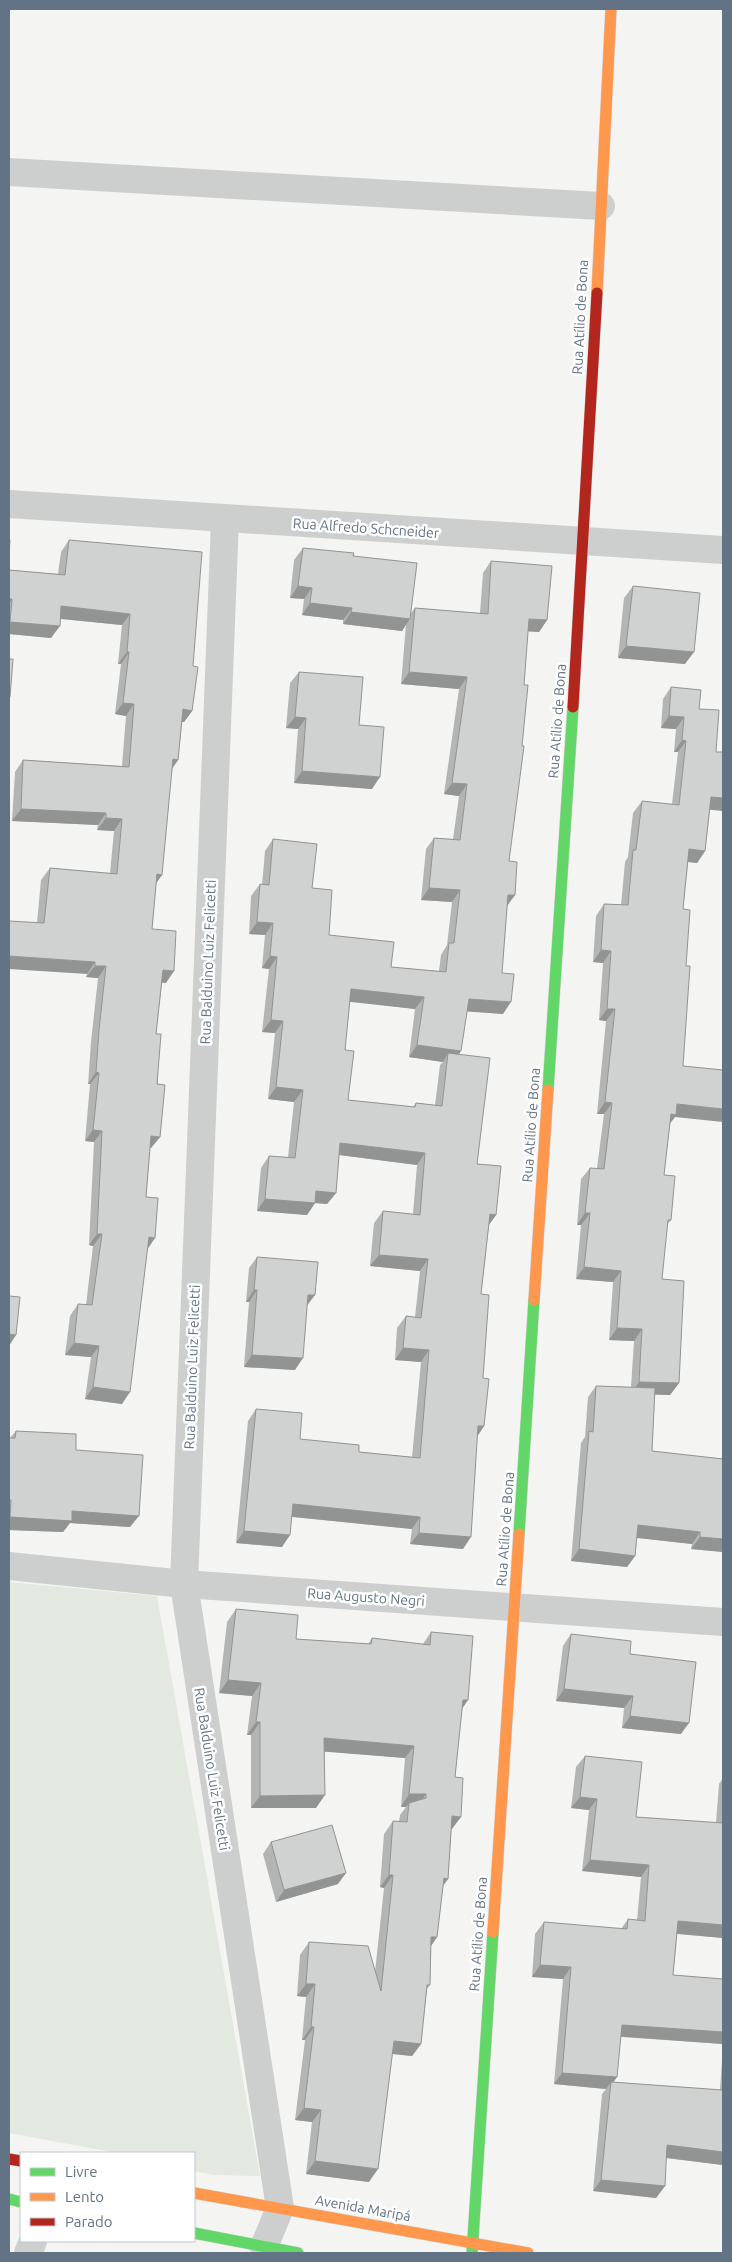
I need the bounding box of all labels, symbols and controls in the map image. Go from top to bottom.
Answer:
street label: Rua Atílio de Bona [569,259,591,375]
street label: Rua Alfredo Schcneider [292,515,440,541]
street label: Rua Atílio de Bona [545,663,569,779]
street label: Rua Balduino Luiz Felicetti [197,879,219,1045]
street label: Rua Atílio de Bona [519,1067,543,1183]
street label: Rua Balduino Luiz Felicetti [181,1284,203,1450]
street label: Rua Atílio de Bona [493,1471,517,1587]
street label: Rua Augusto Negri [307,1585,425,1609]
street label: Rua Balduino Luiz Felicetti [191,1686,233,1852]
street label: Rua Atílio de Bona [466,1876,490,1992]
legend [20,2152,195,2242]
text: Livre [65,2163,98,2180]
text: Lento [65,2188,104,2205]
street label: Avenida Maripá [314,2192,412,2224]
text: Parado [65,2213,112,2230]

